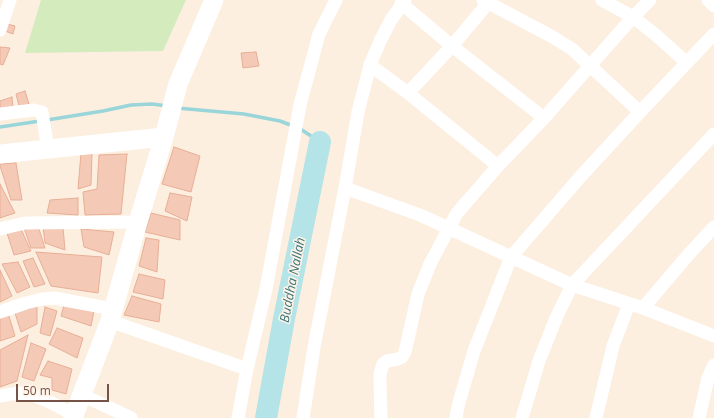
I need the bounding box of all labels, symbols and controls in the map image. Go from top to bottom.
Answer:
water label: Buddha Nallah [277,236,309,324]
scale bar [18,376,111,402]
text: 50 m [23,382,51,399]

